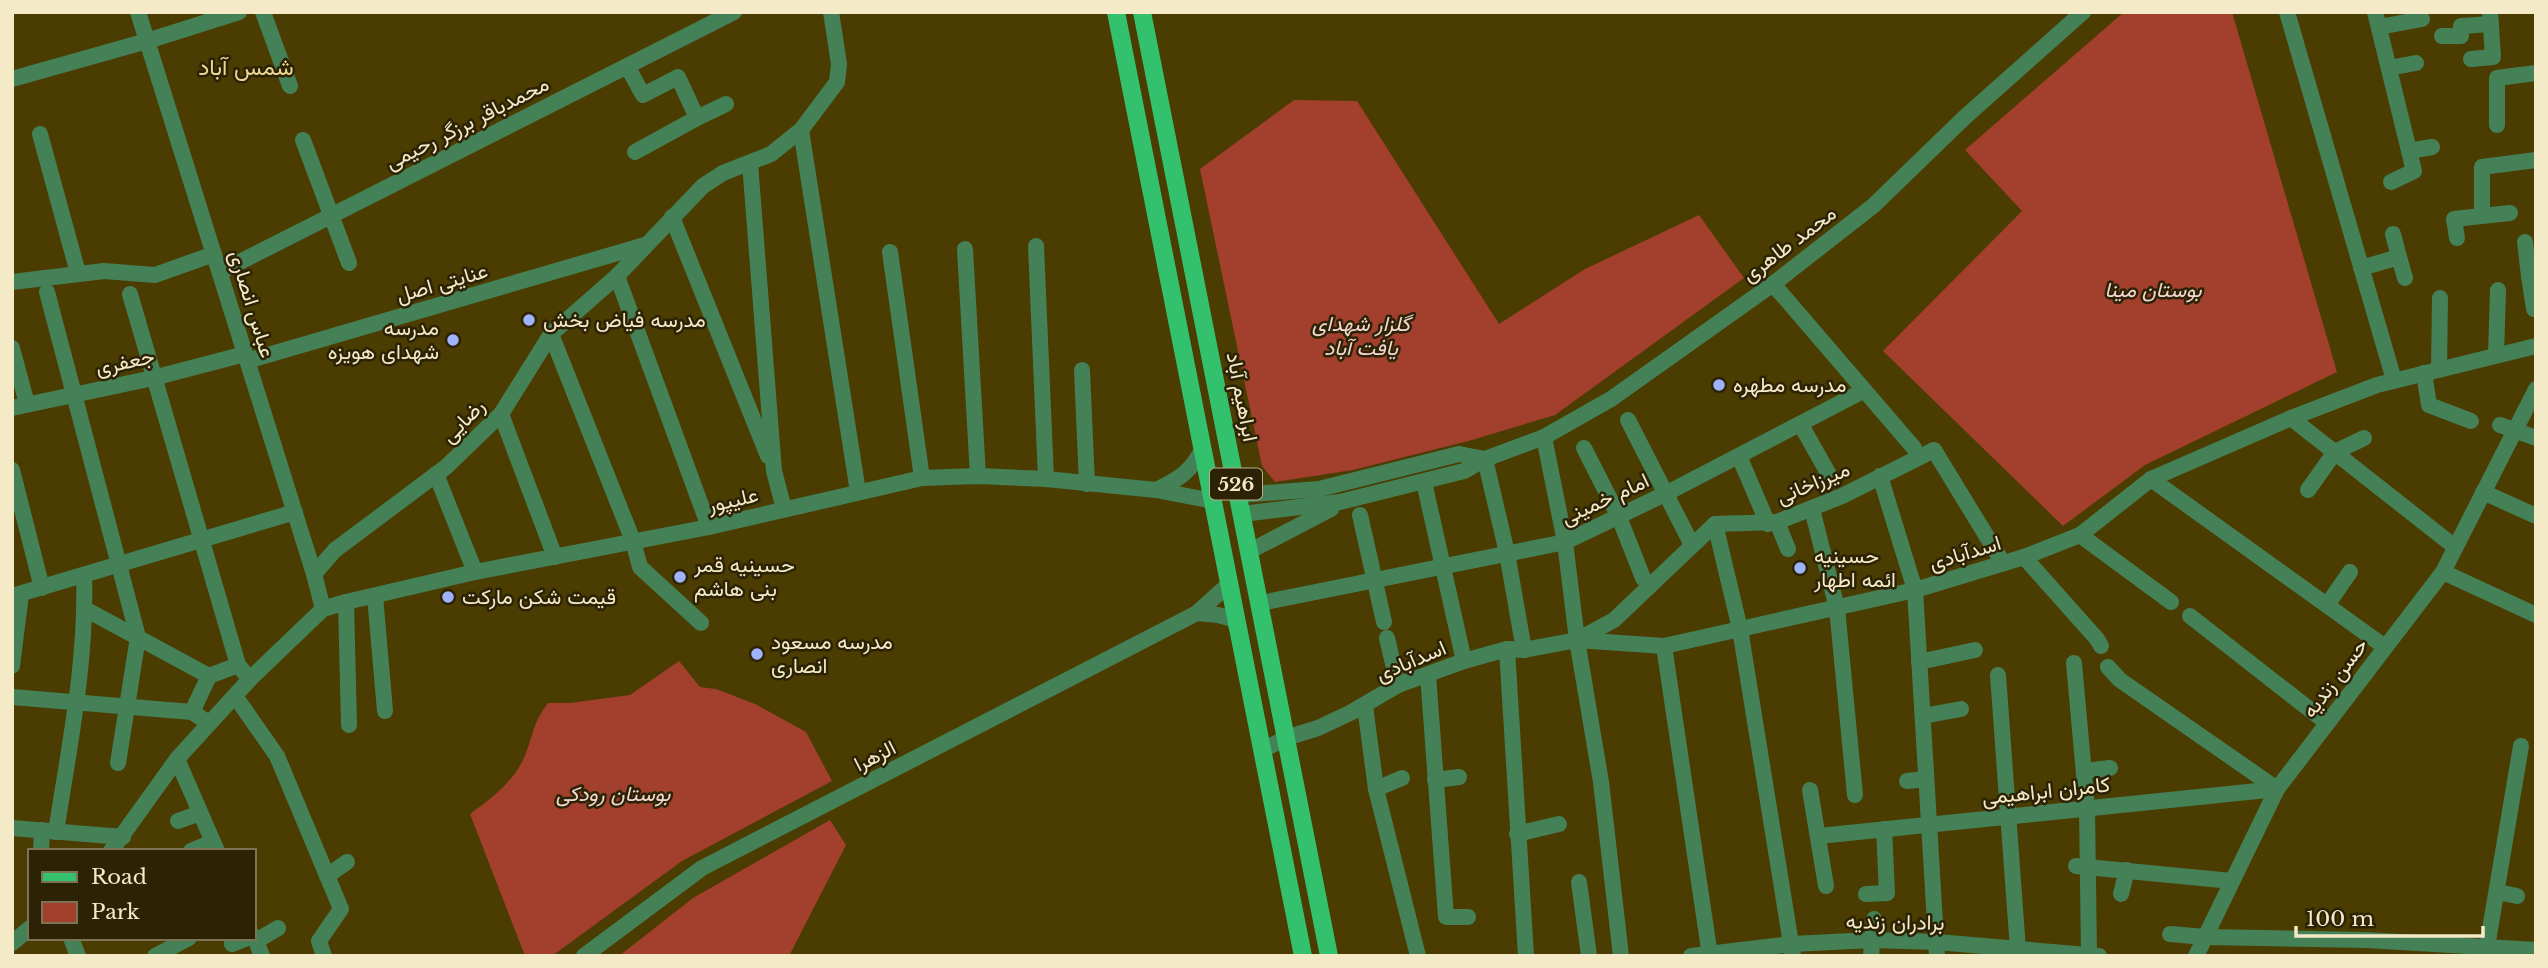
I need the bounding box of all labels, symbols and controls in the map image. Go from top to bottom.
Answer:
district label: شمس آباد [198,53,294,81]
street label: محمدباقر برزگر رحیمی [381,71,553,175]
street label: محمد طاهری [1737,200,1841,288]
street label: عباس انصاری [223,247,281,361]
street label: عنایتی اصل [393,258,491,308]
park label: بوستان مینا [2104,277,2202,303]
place label: مدرسه فیاض بخش [543,307,706,333]
park label: گلزار شهدای یافت آباد [1312,311,1414,361]
marker: مدرسه فیاض بخش [521,312,537,328]
place label: مدرسه شهدای هویزه [328,315,439,365]
marker: مدرسه شهدای هویزه [445,332,461,348]
street label: جعفری [93,343,157,381]
street label: ابراهیم آباد [1220,350,1263,444]
place label: مدرسه مطهره [1733,372,1846,398]
marker: مدرسه مطهره [1711,377,1727,393]
street label: رضایی [436,394,490,448]
street label: میرزاخانی [1772,456,1854,510]
street label: امام خمینی [1557,467,1654,532]
road number: 526 [1210,468,1262,499]
street label: علیپور [704,482,761,520]
street label: اسدآبادی [1926,530,2004,576]
place label: حسینیه ائمه اطهار [1813,543,1896,593]
place label: حسینیه قمر بنی هاشم [693,552,795,603]
marker: حسینیه ائمه اطهار [1792,560,1808,576]
marker: حسینیه قمر بنی هاشم [672,569,688,585]
place label: قیمت شکن مارکت [462,584,616,610]
marker: قیمت شکن مارکت [440,589,456,605]
place label: مدرسه مسعود انصاری [771,629,893,679]
street label: حسن زندیه [2297,633,2373,723]
street label: اسدآبادی [1372,635,1450,687]
marker: مدرسه مسعود انصاری [749,646,765,662]
street label: الزهرا [850,735,900,777]
street label: کامران ابراهیمی [1981,771,2111,811]
park label: بوستان رودکی [556,781,671,807]
legend [28,849,256,940]
text: Road [91,864,147,890]
scale bar [2296,894,2483,938]
text: Park [91,899,140,925]
text: 100 m [2306,906,2374,932]
street label: برادران زندیه [1845,908,1945,936]

